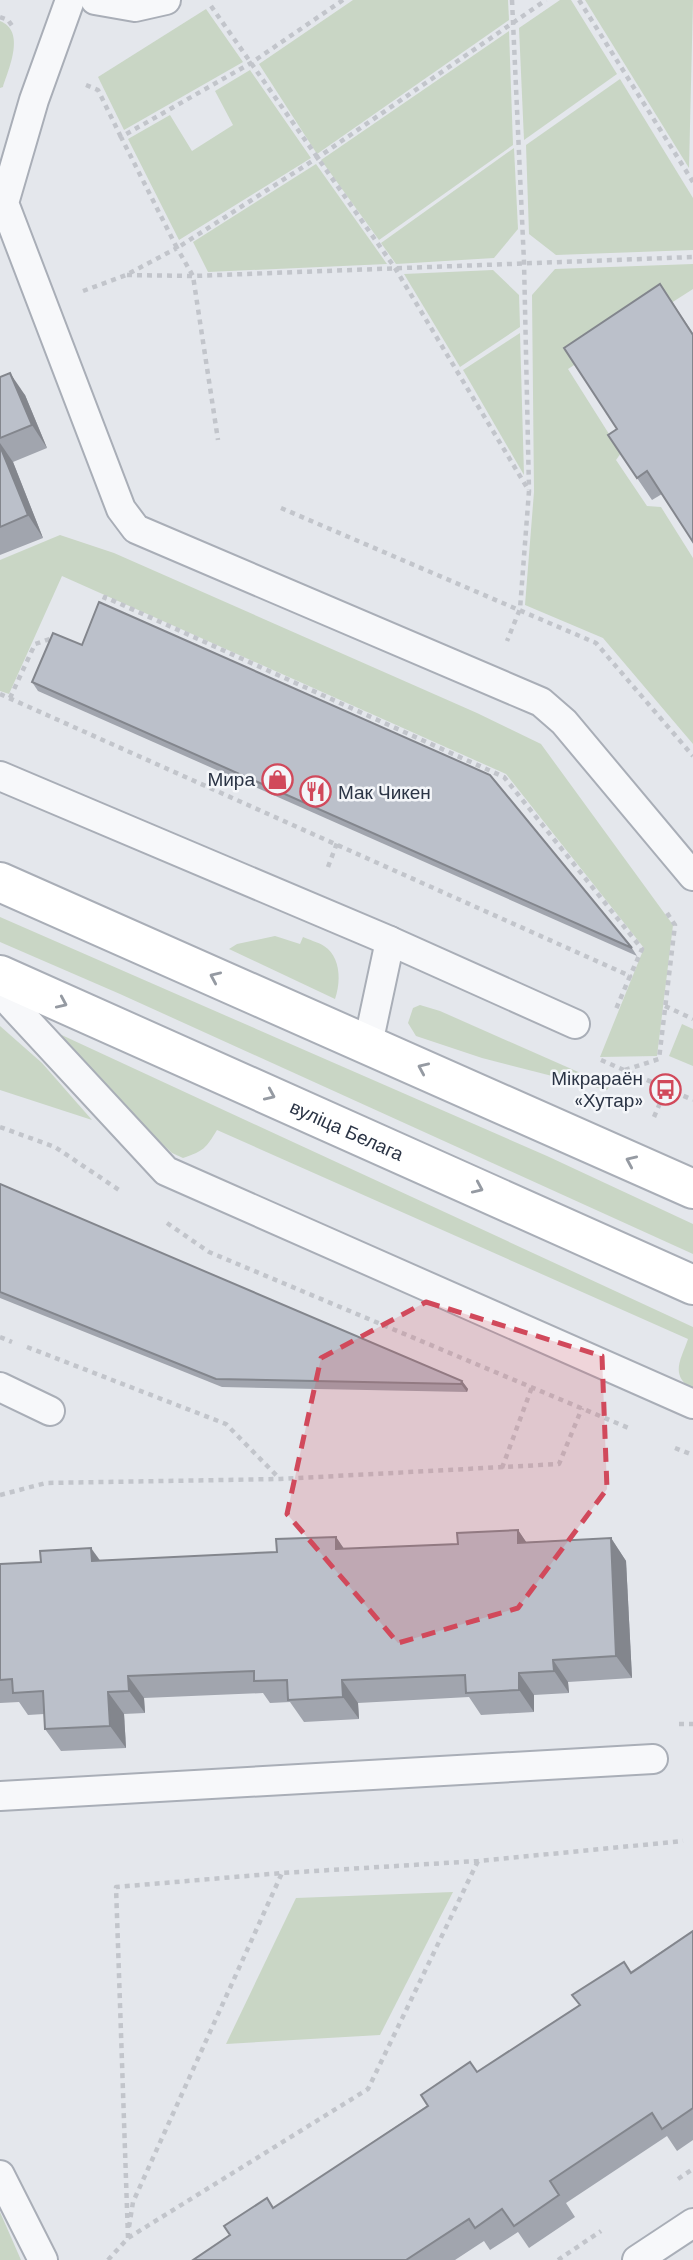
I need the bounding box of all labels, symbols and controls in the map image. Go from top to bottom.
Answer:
shop icon: Мира [261,762,295,796]
place label: Мира [207,767,255,792]
restaurant icon: Мак Чикен [298,775,332,809]
place label: Мак Чикен [338,780,431,805]
one-way arrow [210,971,222,985]
one-way arrow [55,995,67,1009]
one-way arrow [418,1062,430,1076]
place label: Мікрараён «Хутар» [551,1066,643,1113]
bus stop icon: Мікрараён «Хутар» [649,1072,683,1106]
one-way arrow [263,1087,275,1101]
street label: вуліца Белага [286,1094,408,1167]
one-way arrow [626,1155,638,1169]
one-way arrow [470,1180,483,1194]

